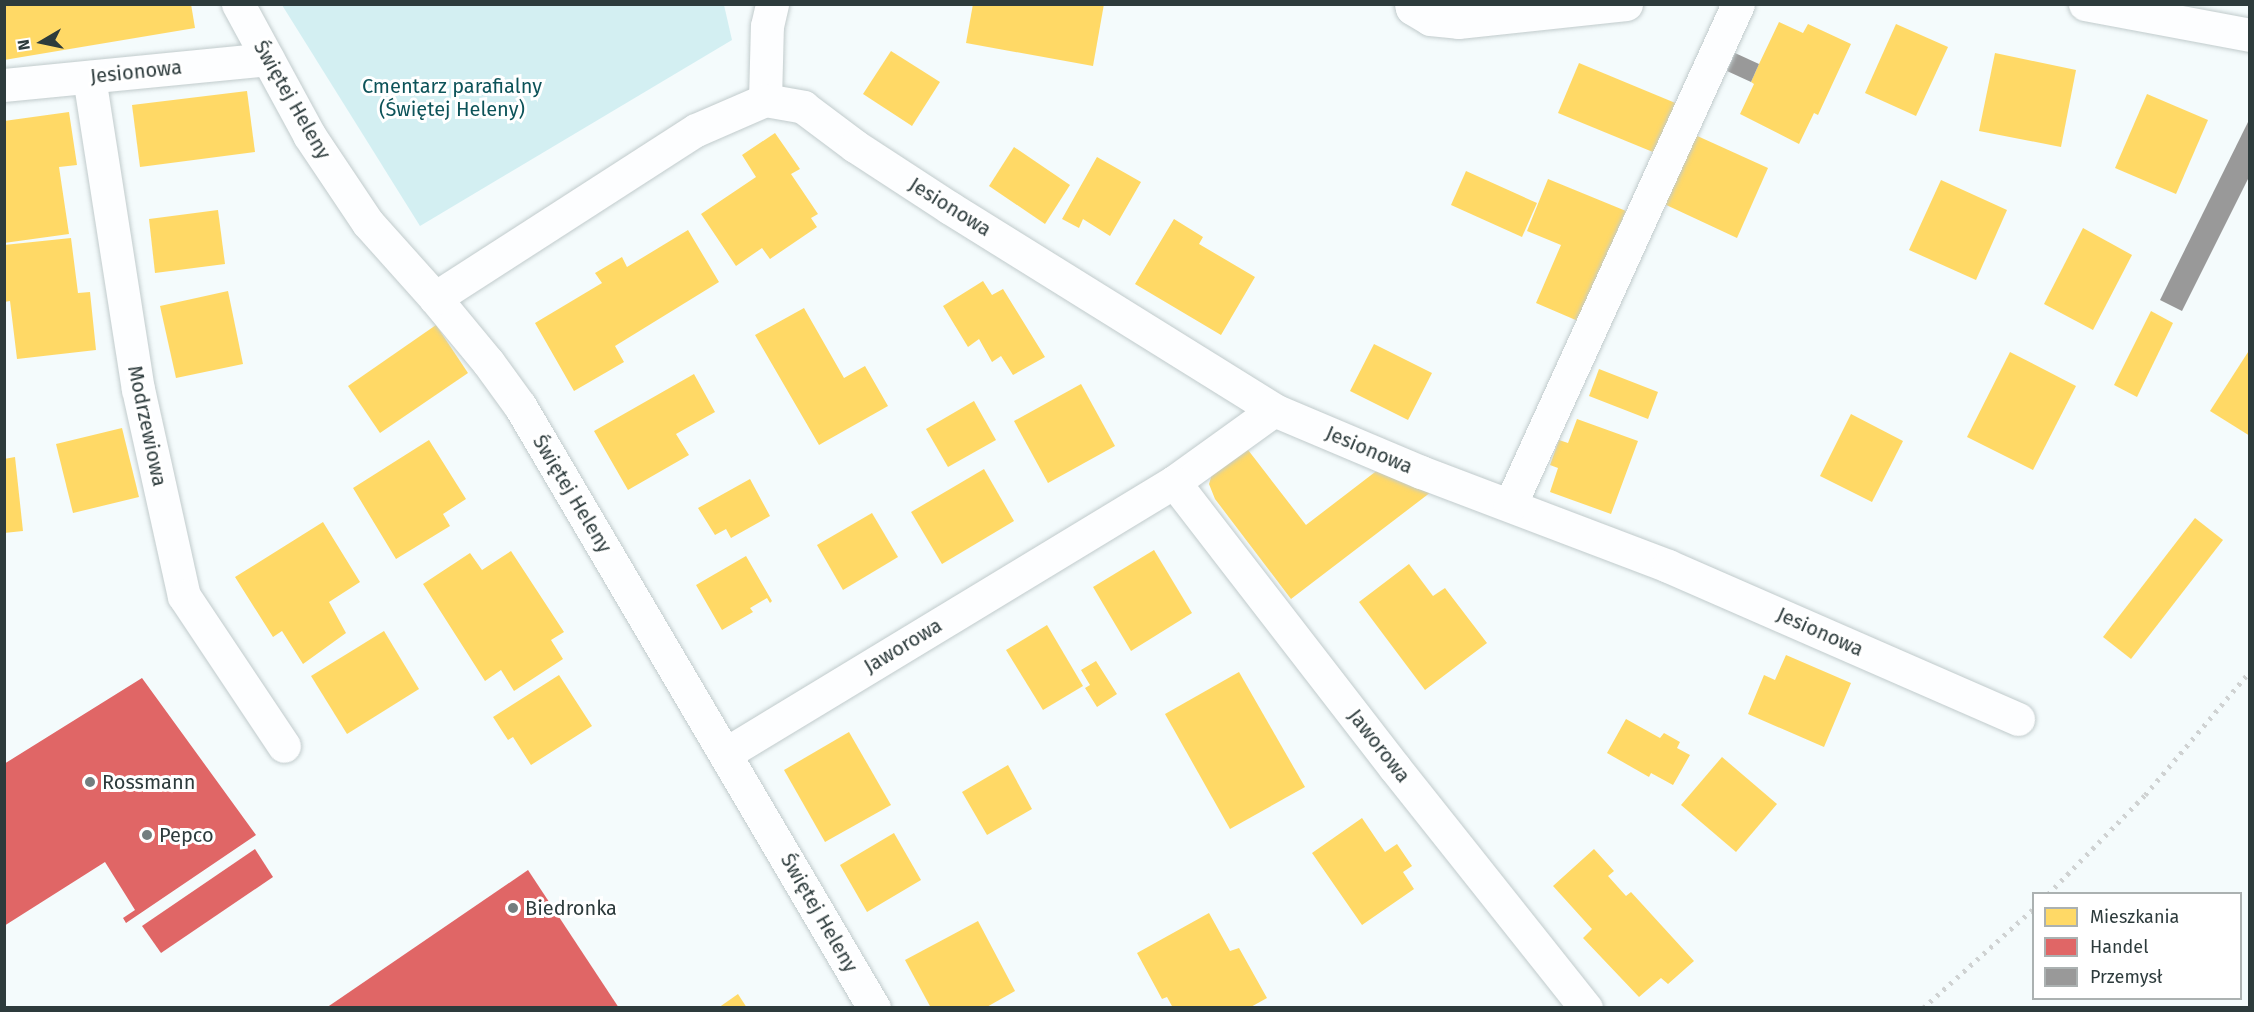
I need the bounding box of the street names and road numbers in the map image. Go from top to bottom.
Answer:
street label: Świętej Heleny [248,36,336,164]
street label: Jesionowa [89,55,183,89]
street label: Jesionowa [905,172,995,242]
street label: Modrzewiowa [122,363,172,489]
street label: Jesionowa [1322,421,1416,479]
street label: Świętej Heleny [527,431,617,557]
street label: Jesionowa [1773,602,1867,662]
street label: Jaworowa [860,613,946,679]
street label: Jaworowa [1343,704,1415,788]
street label: Świętej Heleny [775,849,863,977]

